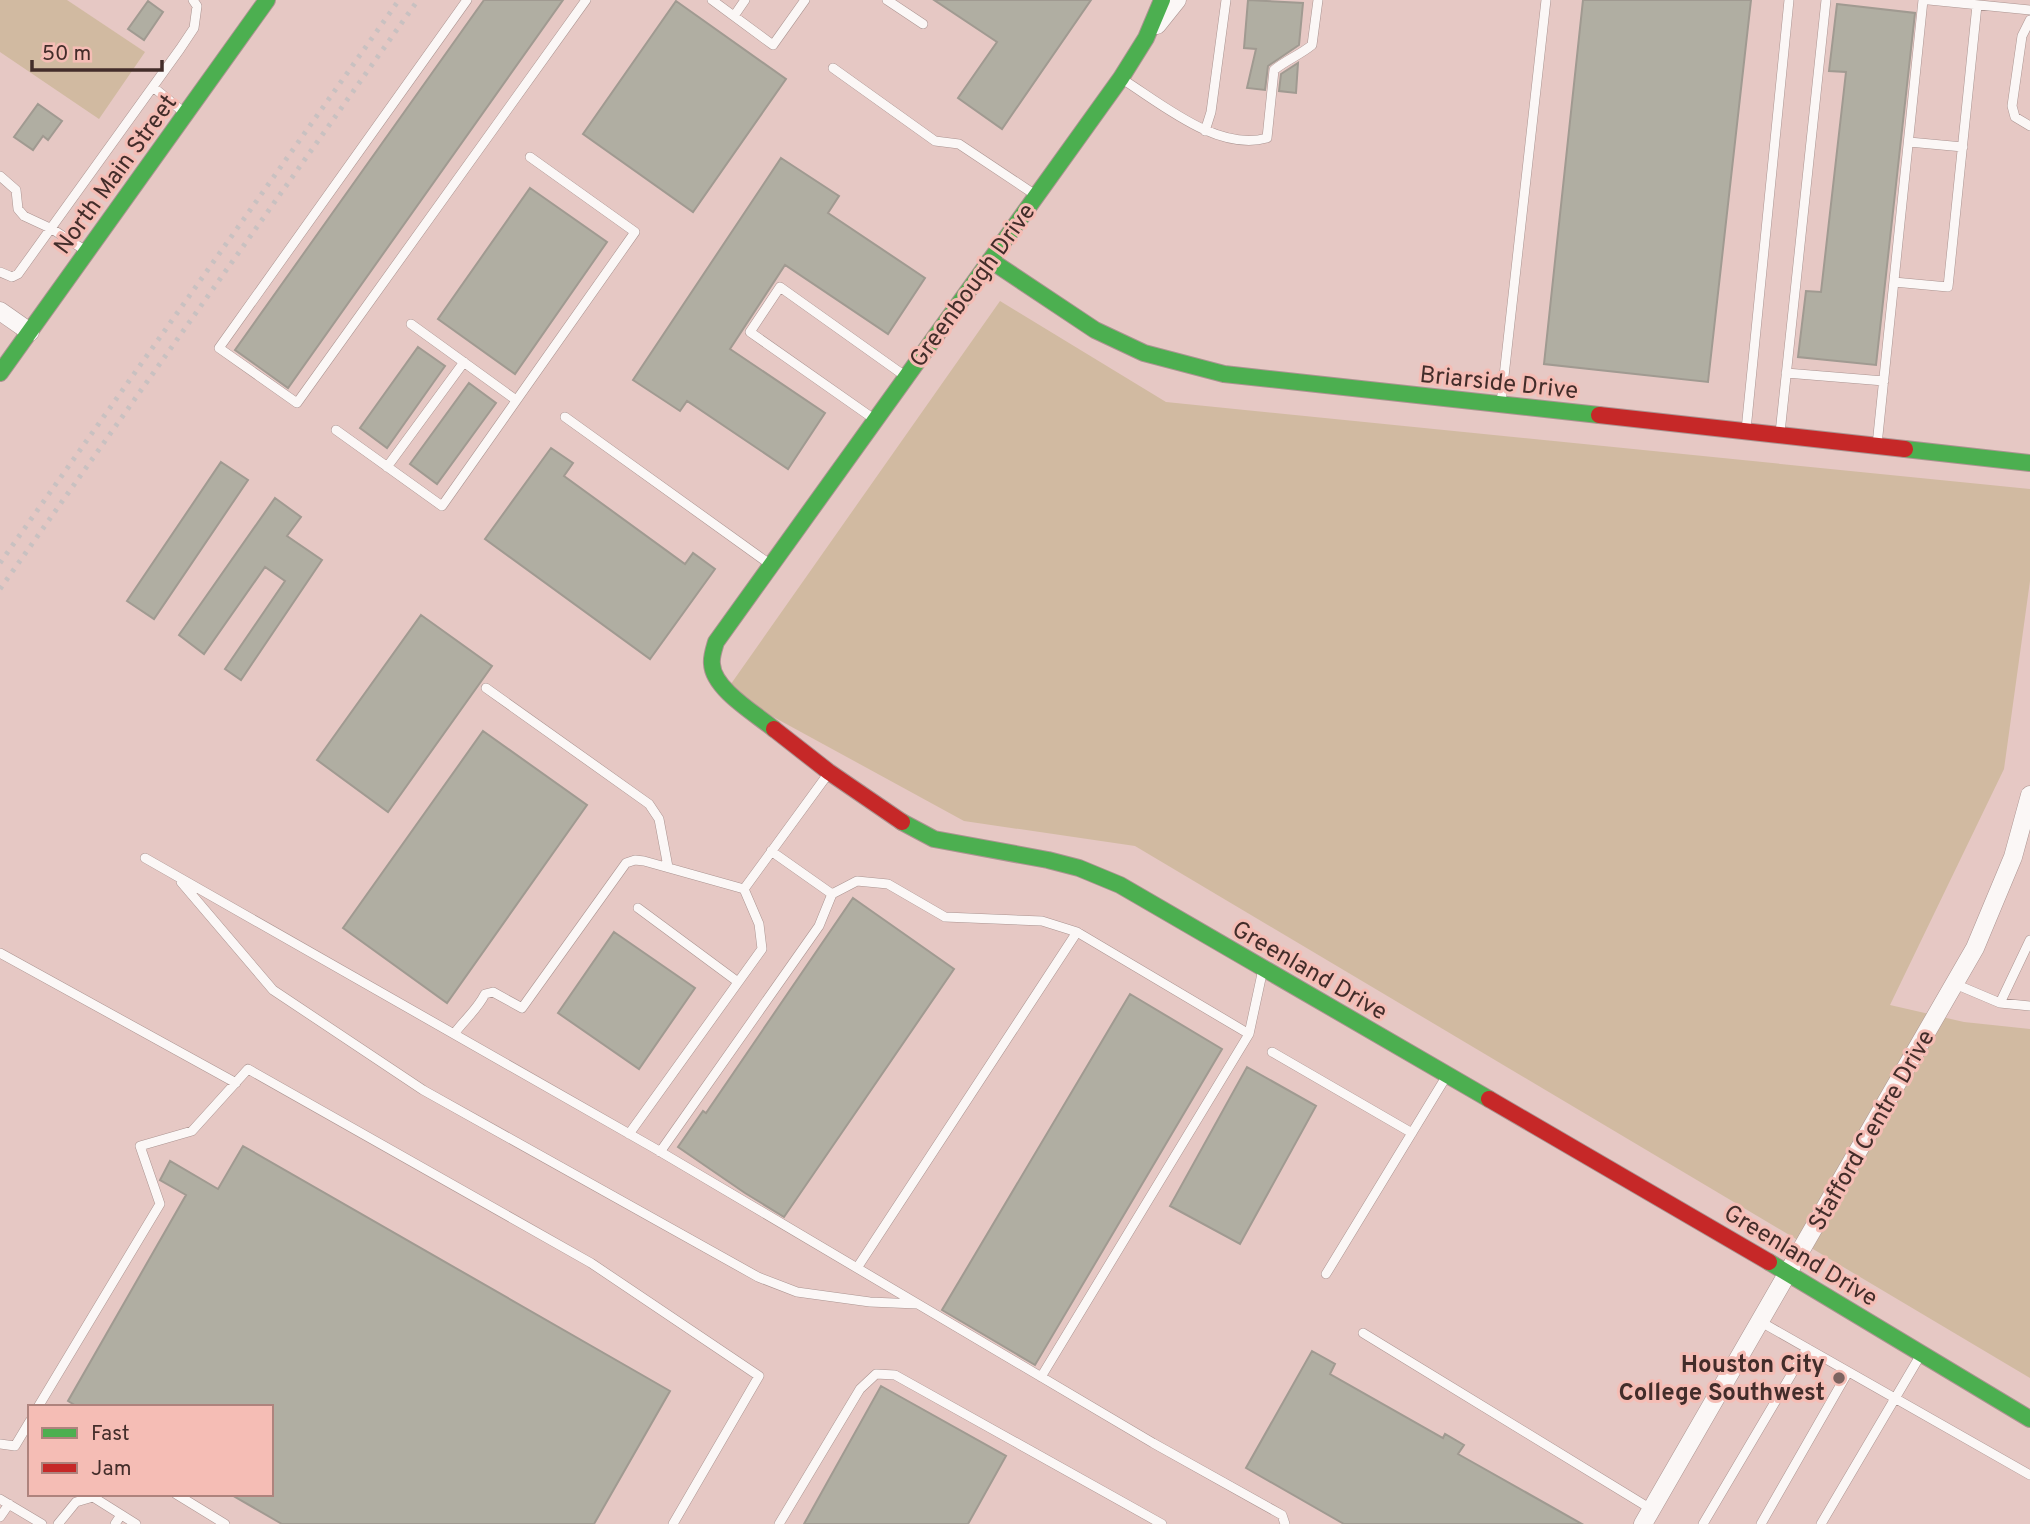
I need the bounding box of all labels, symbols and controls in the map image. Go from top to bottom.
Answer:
scale bar [32,28,161,72]
text: 50 m [42,41,91,68]
street label: North Main Street [49,89,185,261]
street label: Greenbough Drive [904,198,1043,374]
street label: Briarside Drive [1418,361,1580,407]
street label: Greenland Drive [1226,915,1392,1028]
street label: Stafford Centre Drive [1803,1025,1943,1237]
street label: Greenland Drive [1718,1199,1882,1314]
place label: Houston City College Southwest [1618,1351,1825,1409]
marker: Houston City College Southwest [1831,1370,1847,1386]
legend [28,1405,273,1496]
text: Fast [91,1421,130,1448]
text: Jam [91,1456,132,1483]

